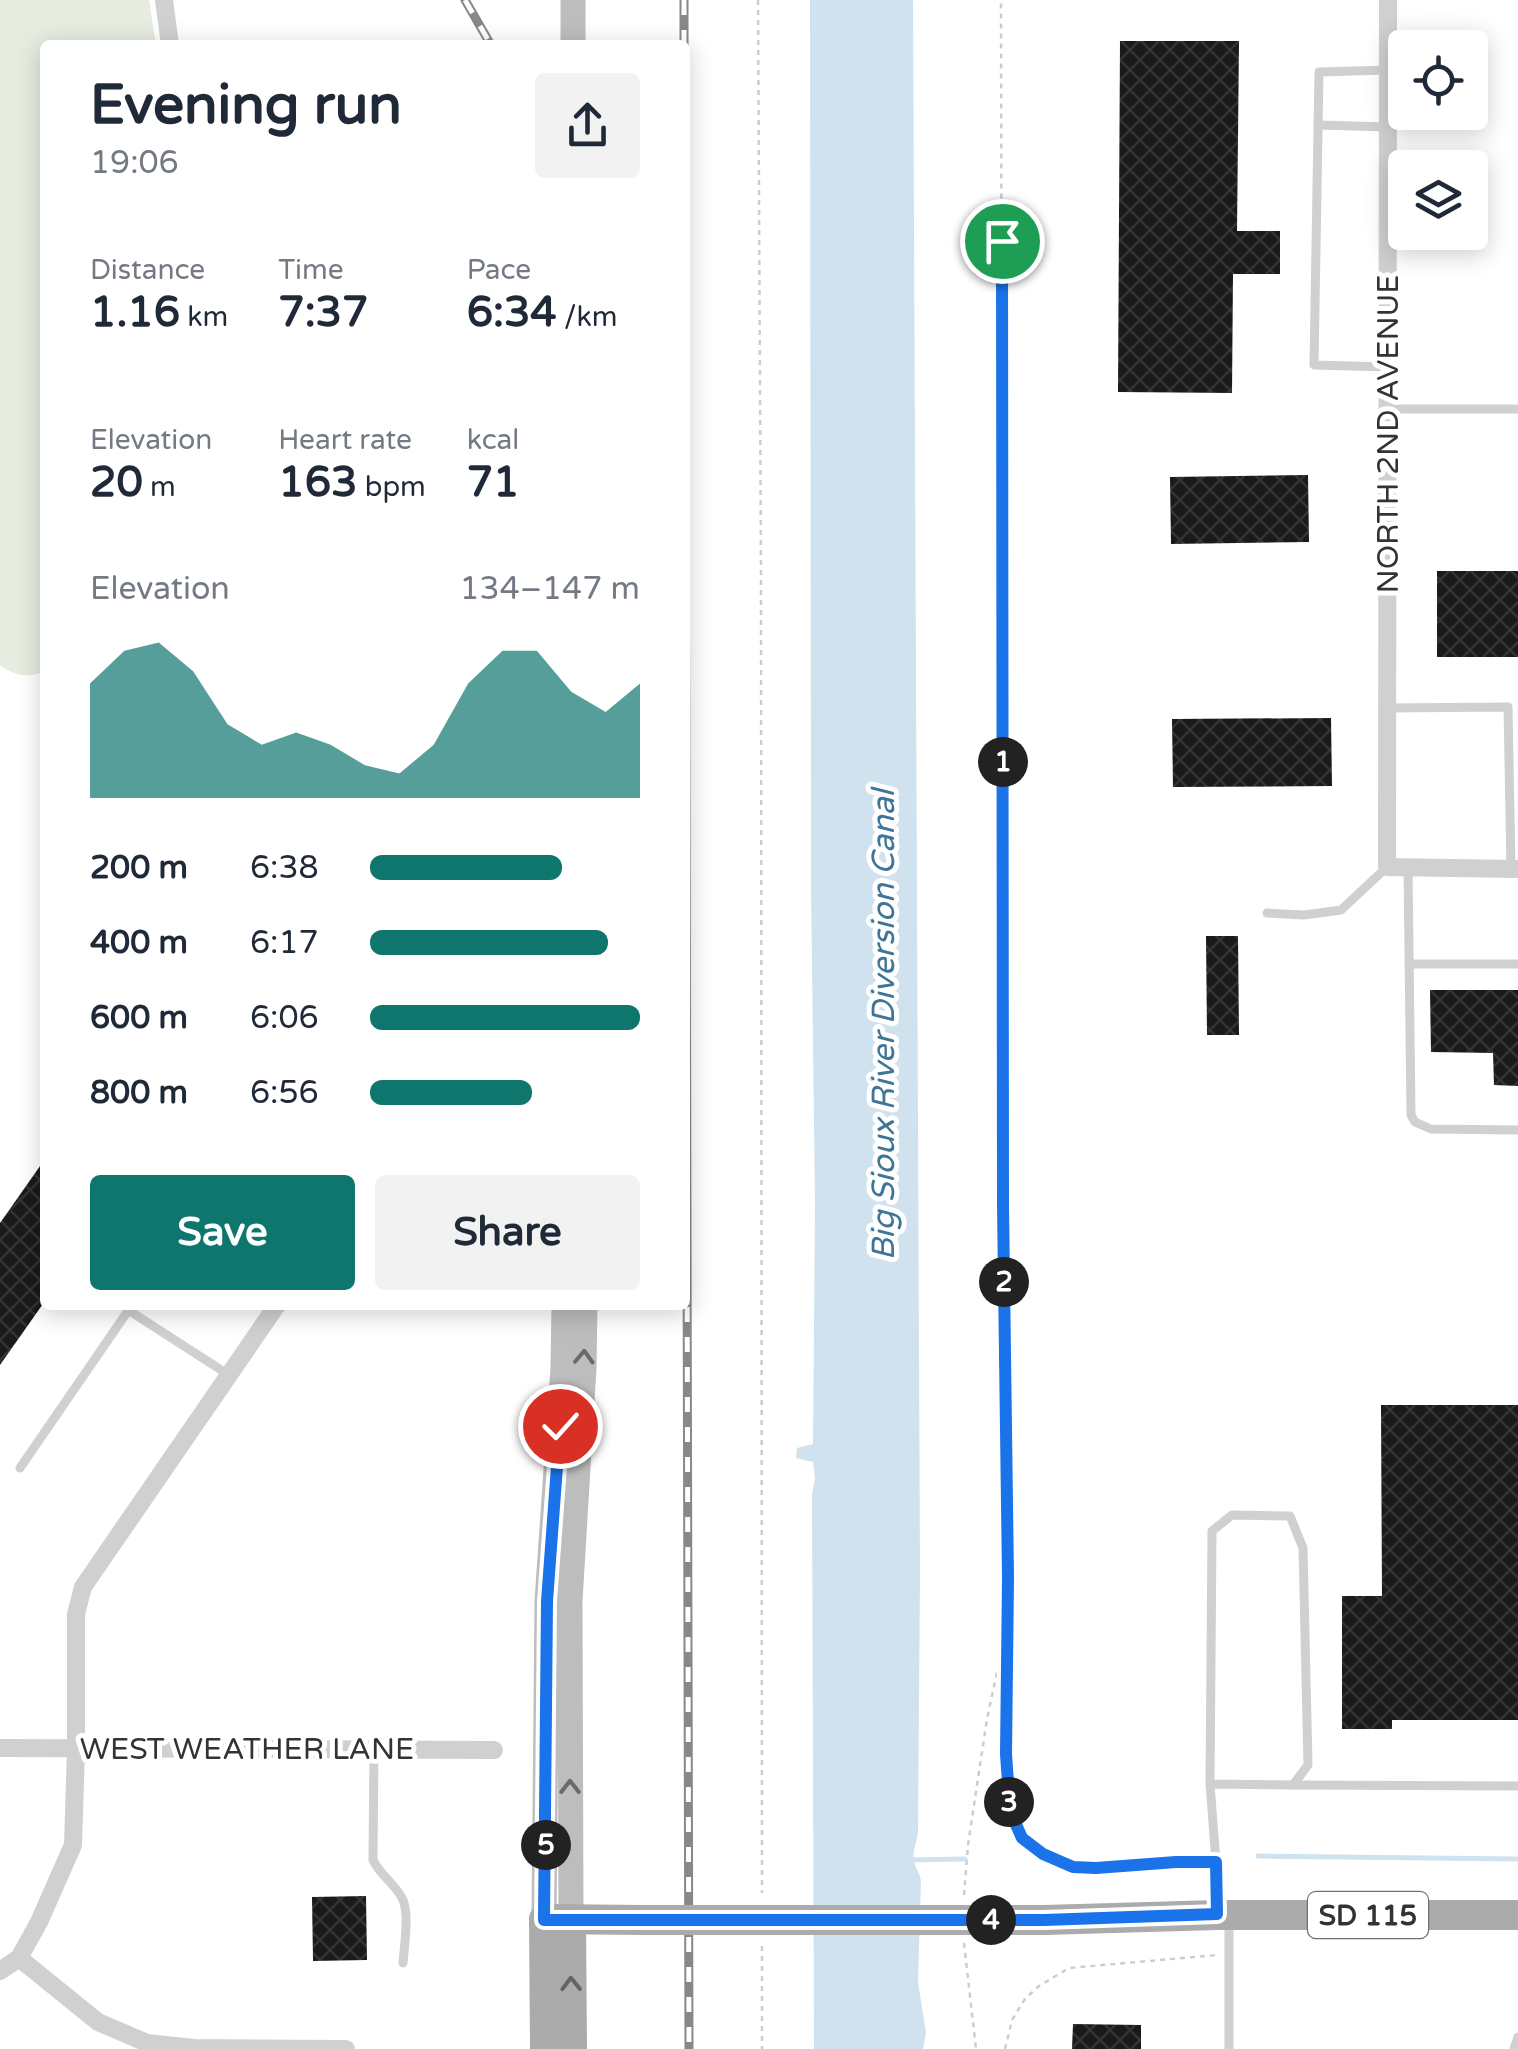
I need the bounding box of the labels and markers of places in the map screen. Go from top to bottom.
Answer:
pin [960,199,1045,284]
pin: 1 [978,737,1028,787]
pin: 2 [979,1257,1029,1307]
pin [518,1384,603,1469]
pin: 3 [984,1777,1034,1827]
pin: 5 [521,1820,571,1870]
pin: 4 [966,1895,1016,1945]

